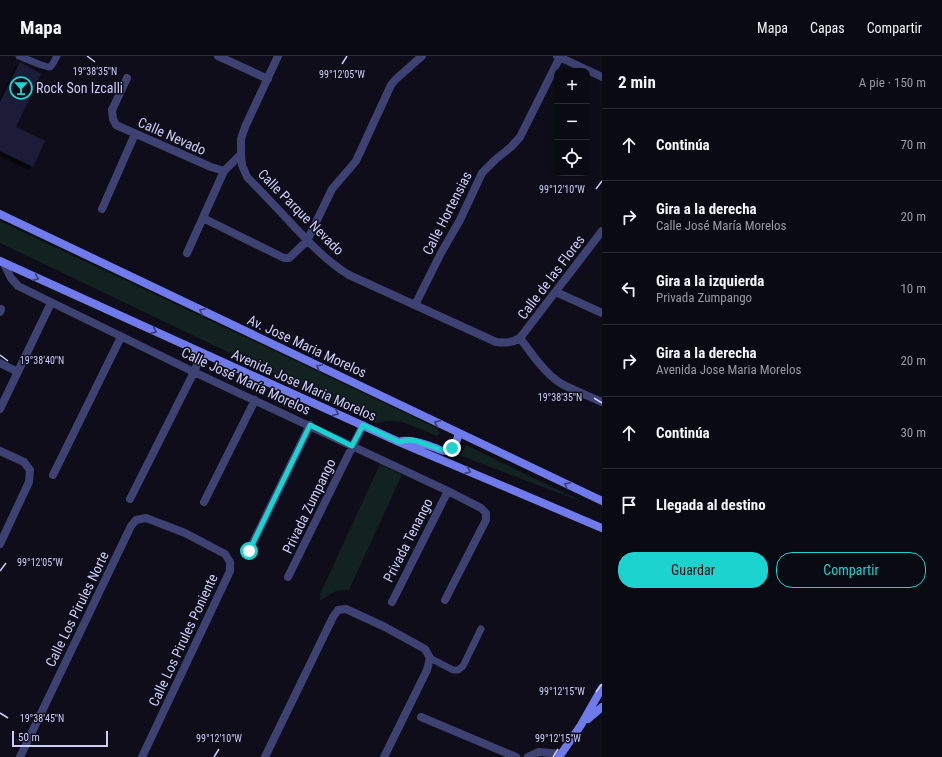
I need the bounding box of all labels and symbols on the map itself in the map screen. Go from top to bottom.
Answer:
text: 19°38'35"N [73,66,117,77]
text: 99°12'05"W [319,69,365,80]
bar icon: Rock Son Izcalli [8,75,34,101]
place label: Rock Son Izcalli [36,80,123,96]
street label: Calle Nevado [136,114,208,158]
street label: Calle Parque Nevado [255,166,347,258]
street label: Calle Hortensias [419,169,475,257]
text: 99°12'10"W [539,184,585,195]
street label: Calle de las Flores [514,232,588,322]
one-way arrow [32,273,39,281]
one-way arrow [199,308,206,316]
street label: Av. Jose Maria Morelos [245,311,369,381]
one-way arrow [150,326,157,334]
street label: Calle José María Morelos [179,344,313,418]
street label: Avenida Jose Maria Morelos [229,346,379,424]
text: 19°38'40"N [20,355,64,366]
one-way arrow [316,364,324,372]
text: 19°38'35"N [538,392,582,403]
one-way arrow [332,408,340,416]
one-way arrow [434,420,441,428]
route end [443,439,461,457]
street label: Privada Zumpango [279,456,339,556]
one-way arrow [464,466,472,474]
one-way arrow [563,482,571,490]
street label: Privada Tenango [380,495,436,585]
route start [240,542,258,560]
street label: Calle Los Pirules Norte [42,548,112,669]
text: 99°12'05"W [17,557,63,568]
street label: Calle Los Pirules Poniente [145,571,221,709]
text: 99°12'15"W [539,686,585,697]
text: 19°38'45"N [20,713,64,724]
scale bar [12,729,108,748]
text: 99°12'10"W [196,733,242,744]
text: 99°12'15"W [535,733,581,744]

